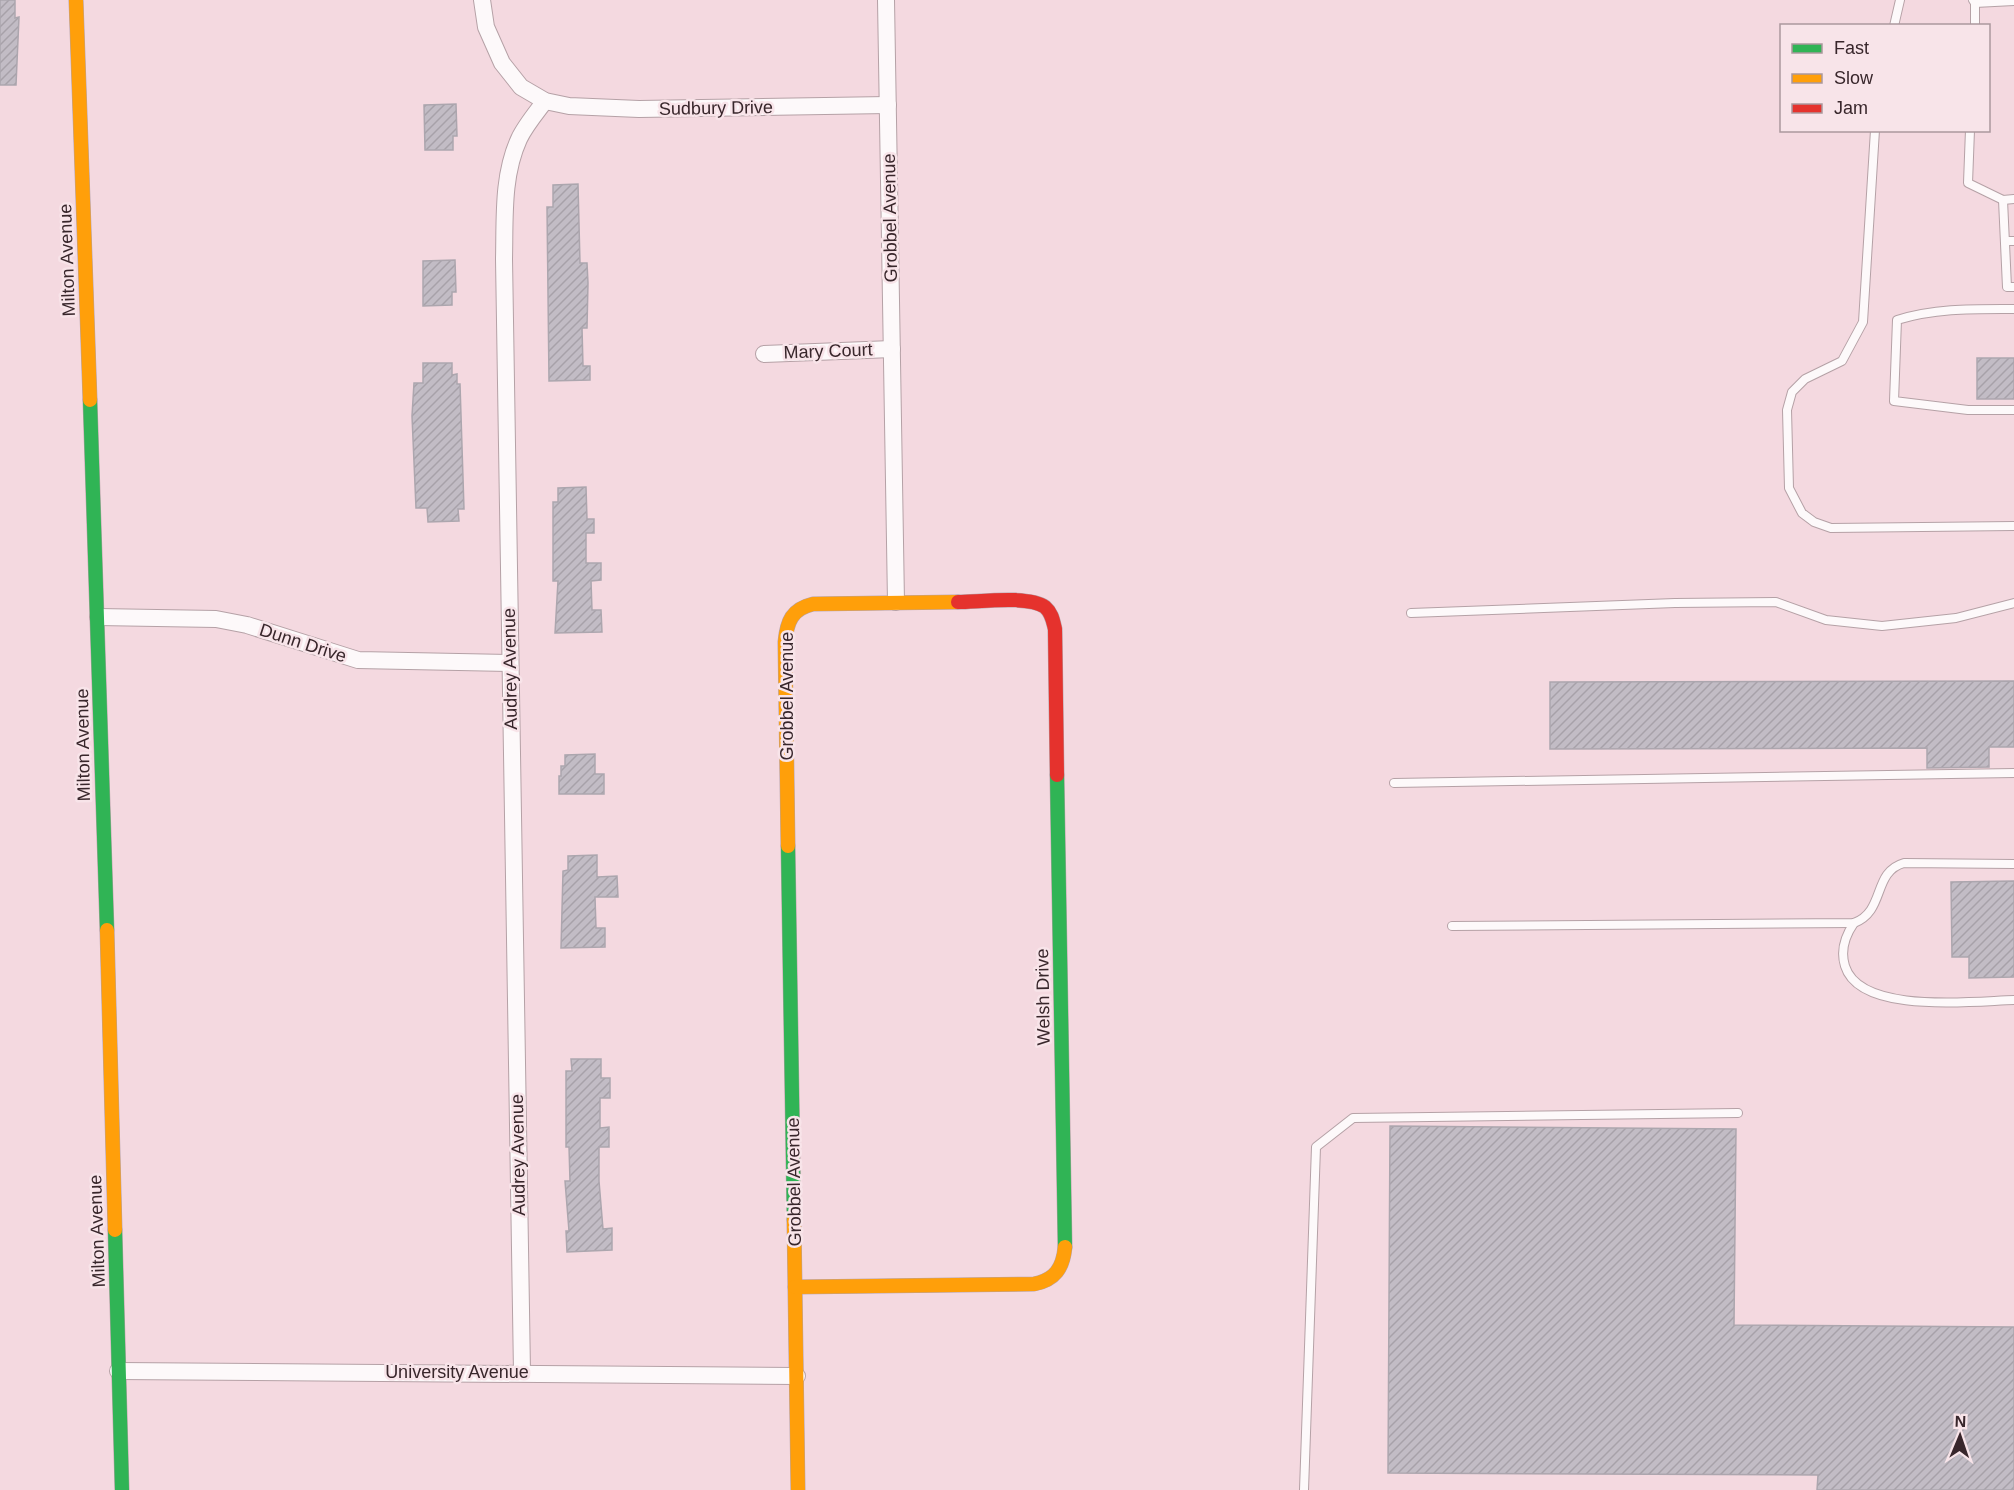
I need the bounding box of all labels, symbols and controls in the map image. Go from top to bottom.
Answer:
legend [1780,24,1990,132]
text: Fast [1834,38,1869,58]
text: Slow [1834,68,1874,88]
street label: Sudbury Drive [659,97,773,119]
text: Jam [1834,98,1868,118]
street label: Grobbel Avenue [879,153,901,283]
street label: Milton Avenue [55,203,79,317]
street label: Mary Court [783,339,873,363]
street label: Audrey Avenue [499,608,521,730]
street label: Dunn Drive [257,620,349,666]
street label: Grobbel Avenue [777,632,797,760]
street label: Milton Avenue [72,688,94,802]
street label: Welsh Drive [1032,948,1054,1046]
street label: Audrey Avenue [507,1094,529,1216]
street label: Grobbel Avenue [783,1117,805,1247]
street label: Milton Avenue [85,1174,109,1288]
street label: University Avenue [385,1362,529,1382]
north arrow [1930,1406,1990,1466]
text: N [1954,1413,1967,1430]

